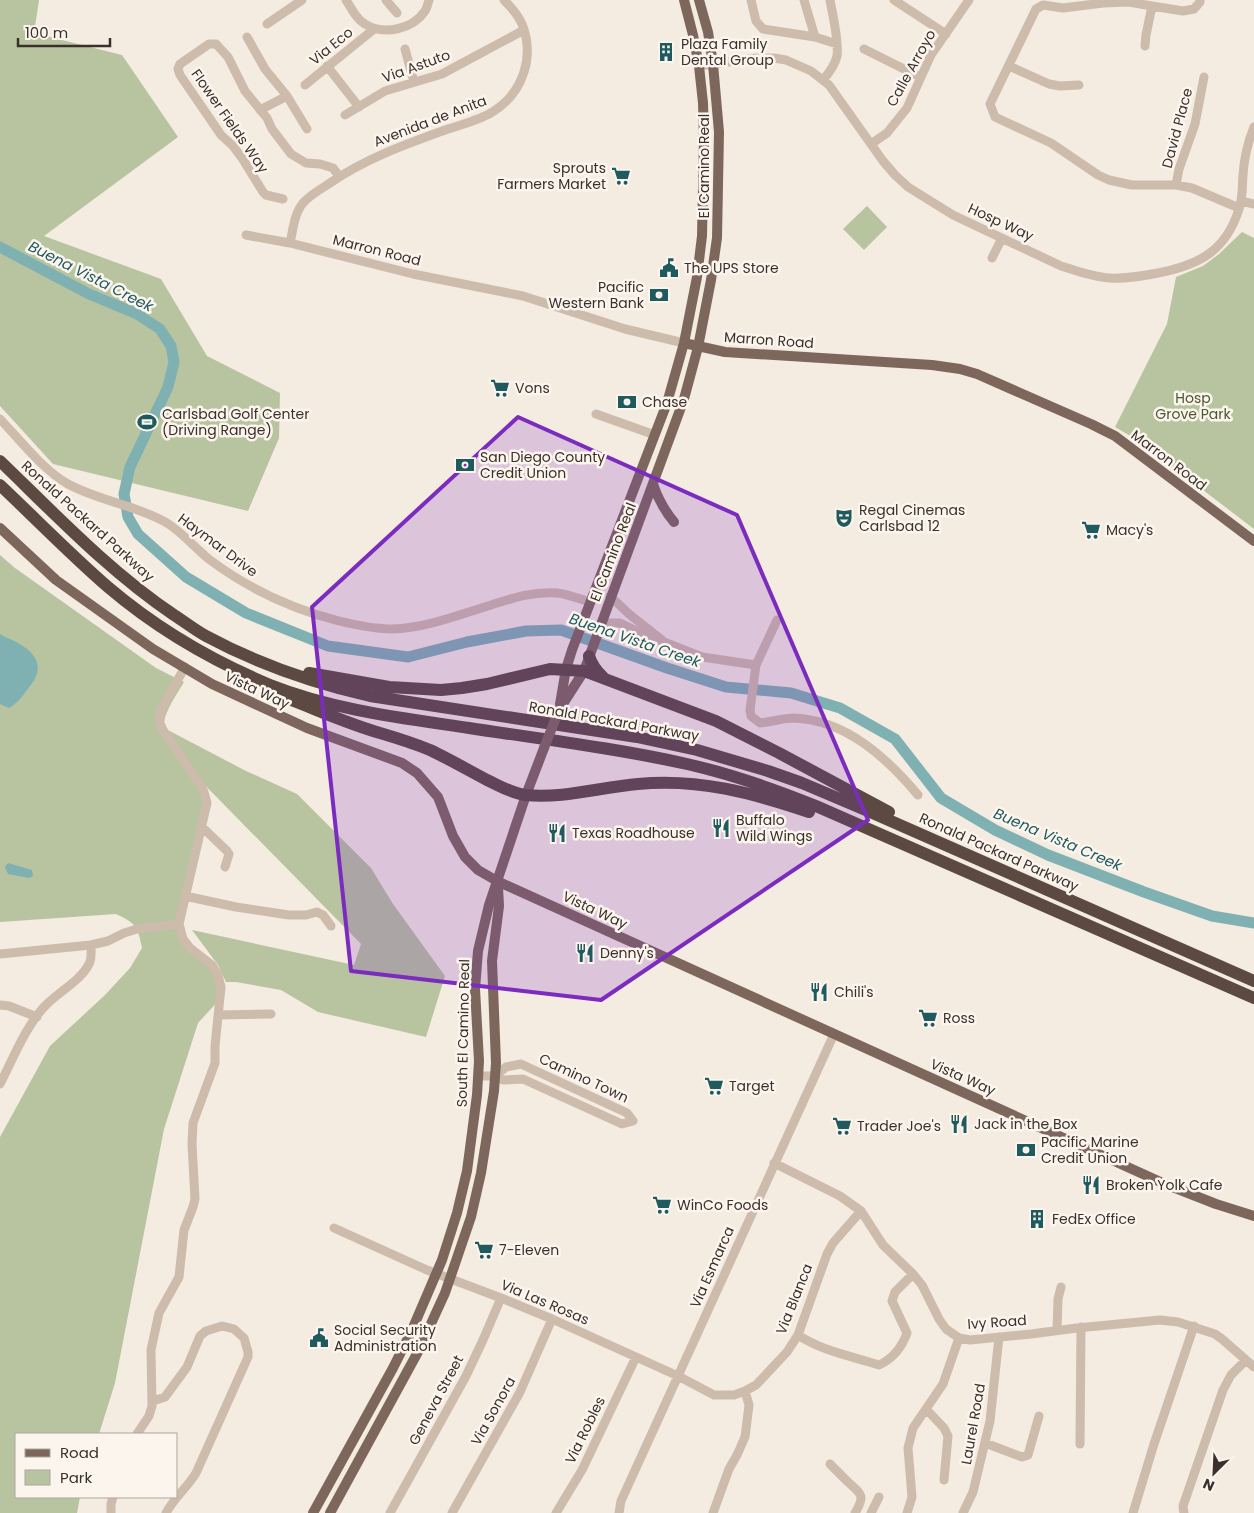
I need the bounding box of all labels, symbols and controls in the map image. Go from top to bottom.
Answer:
scale bar [18,15,110,47]
text: 100 m [25,22,68,43]
street label: Via Eco [305,22,357,70]
street label: Calle Arroyo [882,26,940,110]
place label: Plaza Family Dental Group [681,34,774,70]
building icon: Plaza Family Dental Group [655,41,677,63]
street label: Via Astuto [379,44,453,88]
street label: Flower Fields Way [187,65,273,177]
street label: David Place [1157,85,1197,170]
street label: Avenida de Anita [371,90,489,152]
street label: El Camino Real [694,114,714,218]
place label: Sprouts Farmers Market [497,158,606,194]
supermarket icon: Sprouts Farmers Market [610,165,632,187]
street label: Hosp Way [965,198,1037,246]
street label: Marron Road [331,229,423,271]
water label: Buena Vista Creek [25,235,158,317]
public building icon: The UPS Store [658,257,680,279]
place label: The UPS Store [684,258,779,278]
place label: Pacific Western Bank [548,277,645,313]
bank icon: Pacific Western Bank [648,284,670,306]
street label: Marron Road [723,327,815,353]
supermarket icon: Vons [489,377,511,399]
place label: Vons [515,378,550,398]
park label: Hosp Grove Park [1155,388,1231,424]
bank icon: Chase [616,391,638,413]
place label: Chase [642,392,688,412]
place label: Carlsbad Golf Center (Driving Range) [162,404,309,440]
sports icon: Carlsbad Golf Center (Driving Range) [136,411,158,433]
street label: Marron Road [1127,425,1211,495]
place label: San Diego County Credit Union [480,447,605,483]
bank icon: San Diego County Credit Union [454,454,476,476]
street label: Ronald Packard Parkway [17,456,159,586]
street label: El Camino Real [585,500,641,604]
place label: Regal Cinemas Carlsbad 12 [859,500,965,536]
theatre icon: Regal Cinemas Carlsbad 12 [833,507,855,529]
street label: Haymar Drive [174,508,262,582]
supermarket icon: Macy's [1080,519,1102,541]
place label: Macy's [1106,520,1153,540]
water label: Buena Vista Creek [567,608,705,673]
street label: Vista Way [221,666,293,714]
street label: Ronald Packard Parkway [527,696,701,746]
water label: Buena Vista Creek [991,802,1127,876]
street label: Ronald Packard Parkway [916,808,1082,896]
place label: Buffalo Wild Wings [736,810,813,846]
restaurant icon: Buffalo Wild Wings [710,817,732,839]
restaurant icon: Texas Roadhouse [546,822,568,844]
place label: Texas Roadhouse [572,823,695,843]
street label: Vista Way [559,886,631,934]
restaurant icon: Denny's [574,942,596,964]
place label: Denny's [600,943,654,963]
street label: South El Camino Real [452,959,474,1107]
restaurant icon: Chili's [808,981,830,1003]
place label: Chili's [834,982,874,1002]
supermarket icon: Ross [917,1007,939,1029]
place label: Ross [943,1008,975,1028]
street label: Camino Town [536,1048,632,1108]
street label: Vista Way [927,1054,999,1100]
supermarket icon: Target [703,1075,725,1097]
place label: Target [729,1076,775,1096]
restaurant icon: Jack in the Box [948,1113,970,1135]
place label: Jack in the Box [974,1114,1077,1134]
supermarket icon: Trader Joe's [831,1115,853,1137]
place label: Trader Joe's [857,1116,941,1136]
place label: Pacific Marine Credit Union [1041,1132,1139,1168]
bank icon: Pacific Marine Credit Union [1015,1139,1037,1161]
restaurant icon: Broken Yolk Cafe [1080,1174,1102,1196]
place label: Broken Yolk Cafe [1106,1175,1223,1195]
supermarket icon: WinCo Foods [651,1194,673,1216]
place label: WinCo Foods [677,1195,768,1215]
building icon: FedEx Office [1026,1208,1048,1230]
place label: FedEx Office [1052,1209,1136,1229]
street label: Via Esmarca [685,1223,739,1311]
supermarket icon: 7-Eleven [473,1239,495,1261]
place label: 7-Eleven [499,1240,559,1260]
street label: Via Blanca [771,1261,817,1337]
street label: Via Las Rosas [498,1274,592,1330]
street label: Ivy Road [967,1310,1027,1334]
place label: Social Security Administration [334,1320,437,1356]
public building icon: Social Security Administration [308,1327,330,1349]
street label: Geneva Street [404,1351,468,1449]
street label: Via Sonora [466,1373,520,1449]
street label: Laurel Road [956,1382,990,1466]
street label: Via Robles [560,1393,610,1467]
legend [15,1433,178,1498]
text: Road [60,1442,99,1463]
north arrow [1189,1448,1239,1498]
text: Park [60,1467,92,1488]
text: N [1200,1474,1218,1496]

